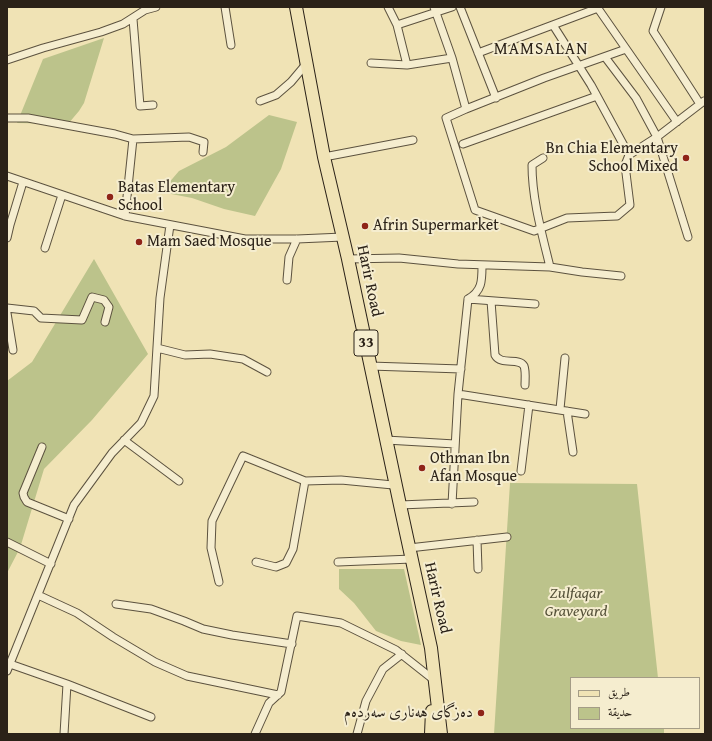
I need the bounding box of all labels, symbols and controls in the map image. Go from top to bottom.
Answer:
district label: MAMSALAN [494,40,588,60]
place label: Bn Chia Elementary School Mixed [546,139,678,177]
marker: Bn Chia Elementary School Mixed [681,153,691,163]
place label: Batas Elementary School [118,178,235,216]
marker: Batas Elementary School [105,192,115,202]
place label: Afrin Supermarket [373,216,499,236]
marker: Afrin Supermarket [360,221,370,231]
place label: Mam Saed Mosque [147,232,271,252]
marker: Mam Saed Mosque [134,237,144,247]
street label: Harir Road [352,243,386,319]
road number: 33 [354,330,378,356]
place label: Othman Ibn Afan Mosque [430,449,517,487]
marker: Othman Ibn Afan Mosque [417,463,427,473]
street label: Harir Road [419,560,455,636]
park label: Zulfaqar Graveyard [545,584,607,622]
legend [570,677,700,729]
text: طريق [608,683,630,700]
place label: دەزگای هەناری سەردەم [344,703,473,723]
text: حديقة [608,703,632,720]
marker: دەزگای هەناری سەردەم [476,708,486,718]

